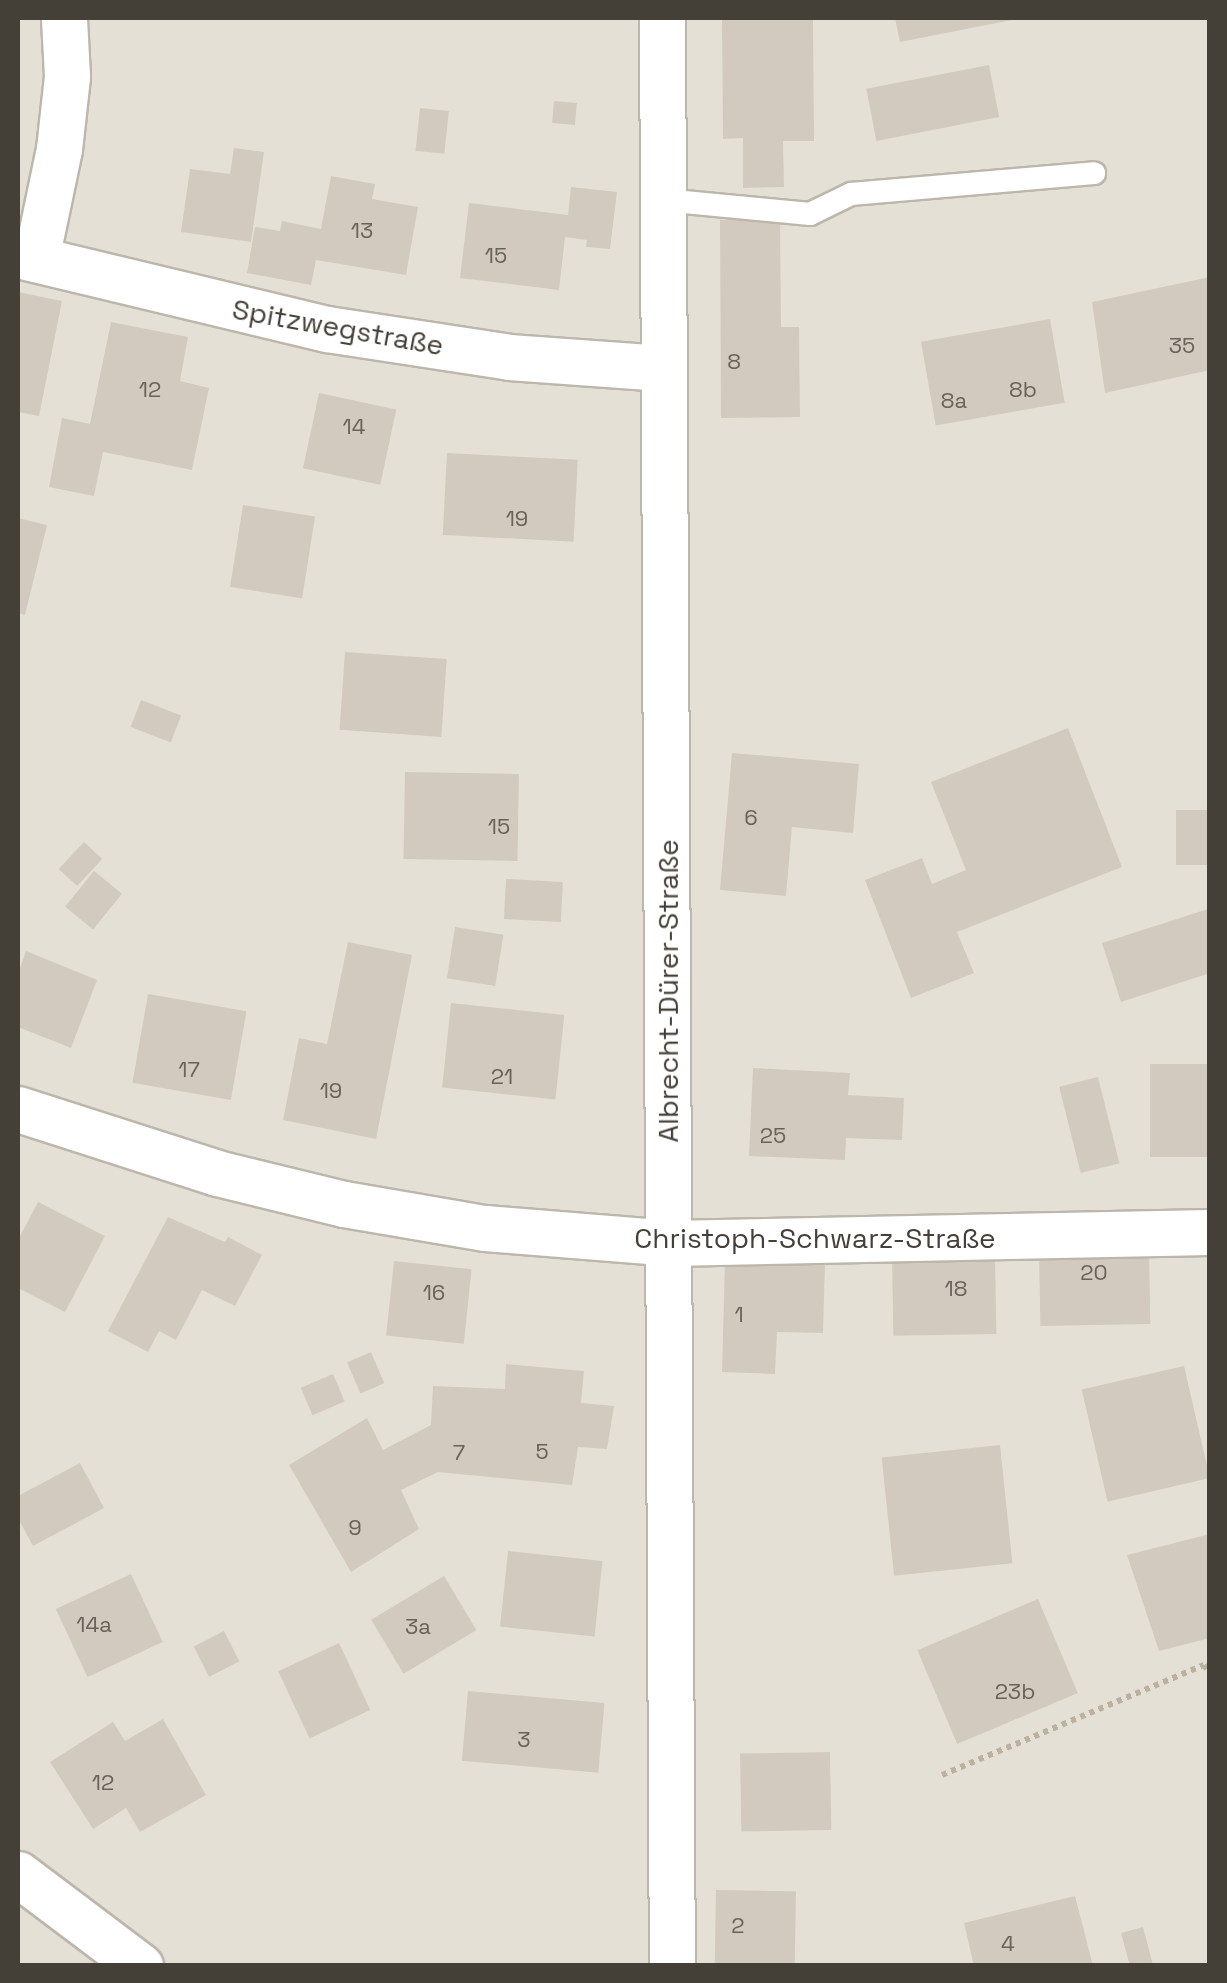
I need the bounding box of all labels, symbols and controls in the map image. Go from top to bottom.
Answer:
house number: 13 [351,218,373,244]
house number: 15 [485,243,507,269]
street label: Spitzwegstraße [230,292,446,362]
house number: 35 [1169,333,1195,359]
house number: 8 [727,349,741,375]
house number: 12 [139,377,161,403]
house number: 8b [1009,377,1037,403]
house number: 8a [941,388,967,414]
house number: 14 [343,414,365,440]
house number: 19 [506,506,528,532]
house number: 6 [744,805,758,831]
house number: 15 [488,814,510,840]
street label: Albrecht-Dürer-Straße [651,839,685,1143]
house number: 17 [178,1057,200,1083]
house number: 21 [491,1064,513,1090]
house number: 19 [320,1078,342,1104]
house number: 25 [760,1123,786,1149]
street label: Christoph-Schwarz-Straße [634,1221,996,1255]
house number: 20 [1080,1260,1108,1286]
house number: 18 [945,1276,967,1302]
house number: 16 [423,1280,445,1306]
house number: 1 [734,1302,744,1328]
house number: 5 [535,1439,549,1465]
house number: 7 [453,1440,465,1466]
house number: 9 [348,1515,362,1541]
house number: 14a [76,1612,112,1638]
house number: 3a [405,1614,431,1640]
house number: 23b [995,1679,1035,1705]
house number: 3 [517,1727,531,1753]
house number: 12 [92,1770,114,1796]
house number: 2 [731,1913,745,1939]
house number: 4 [1001,1931,1015,1957]

